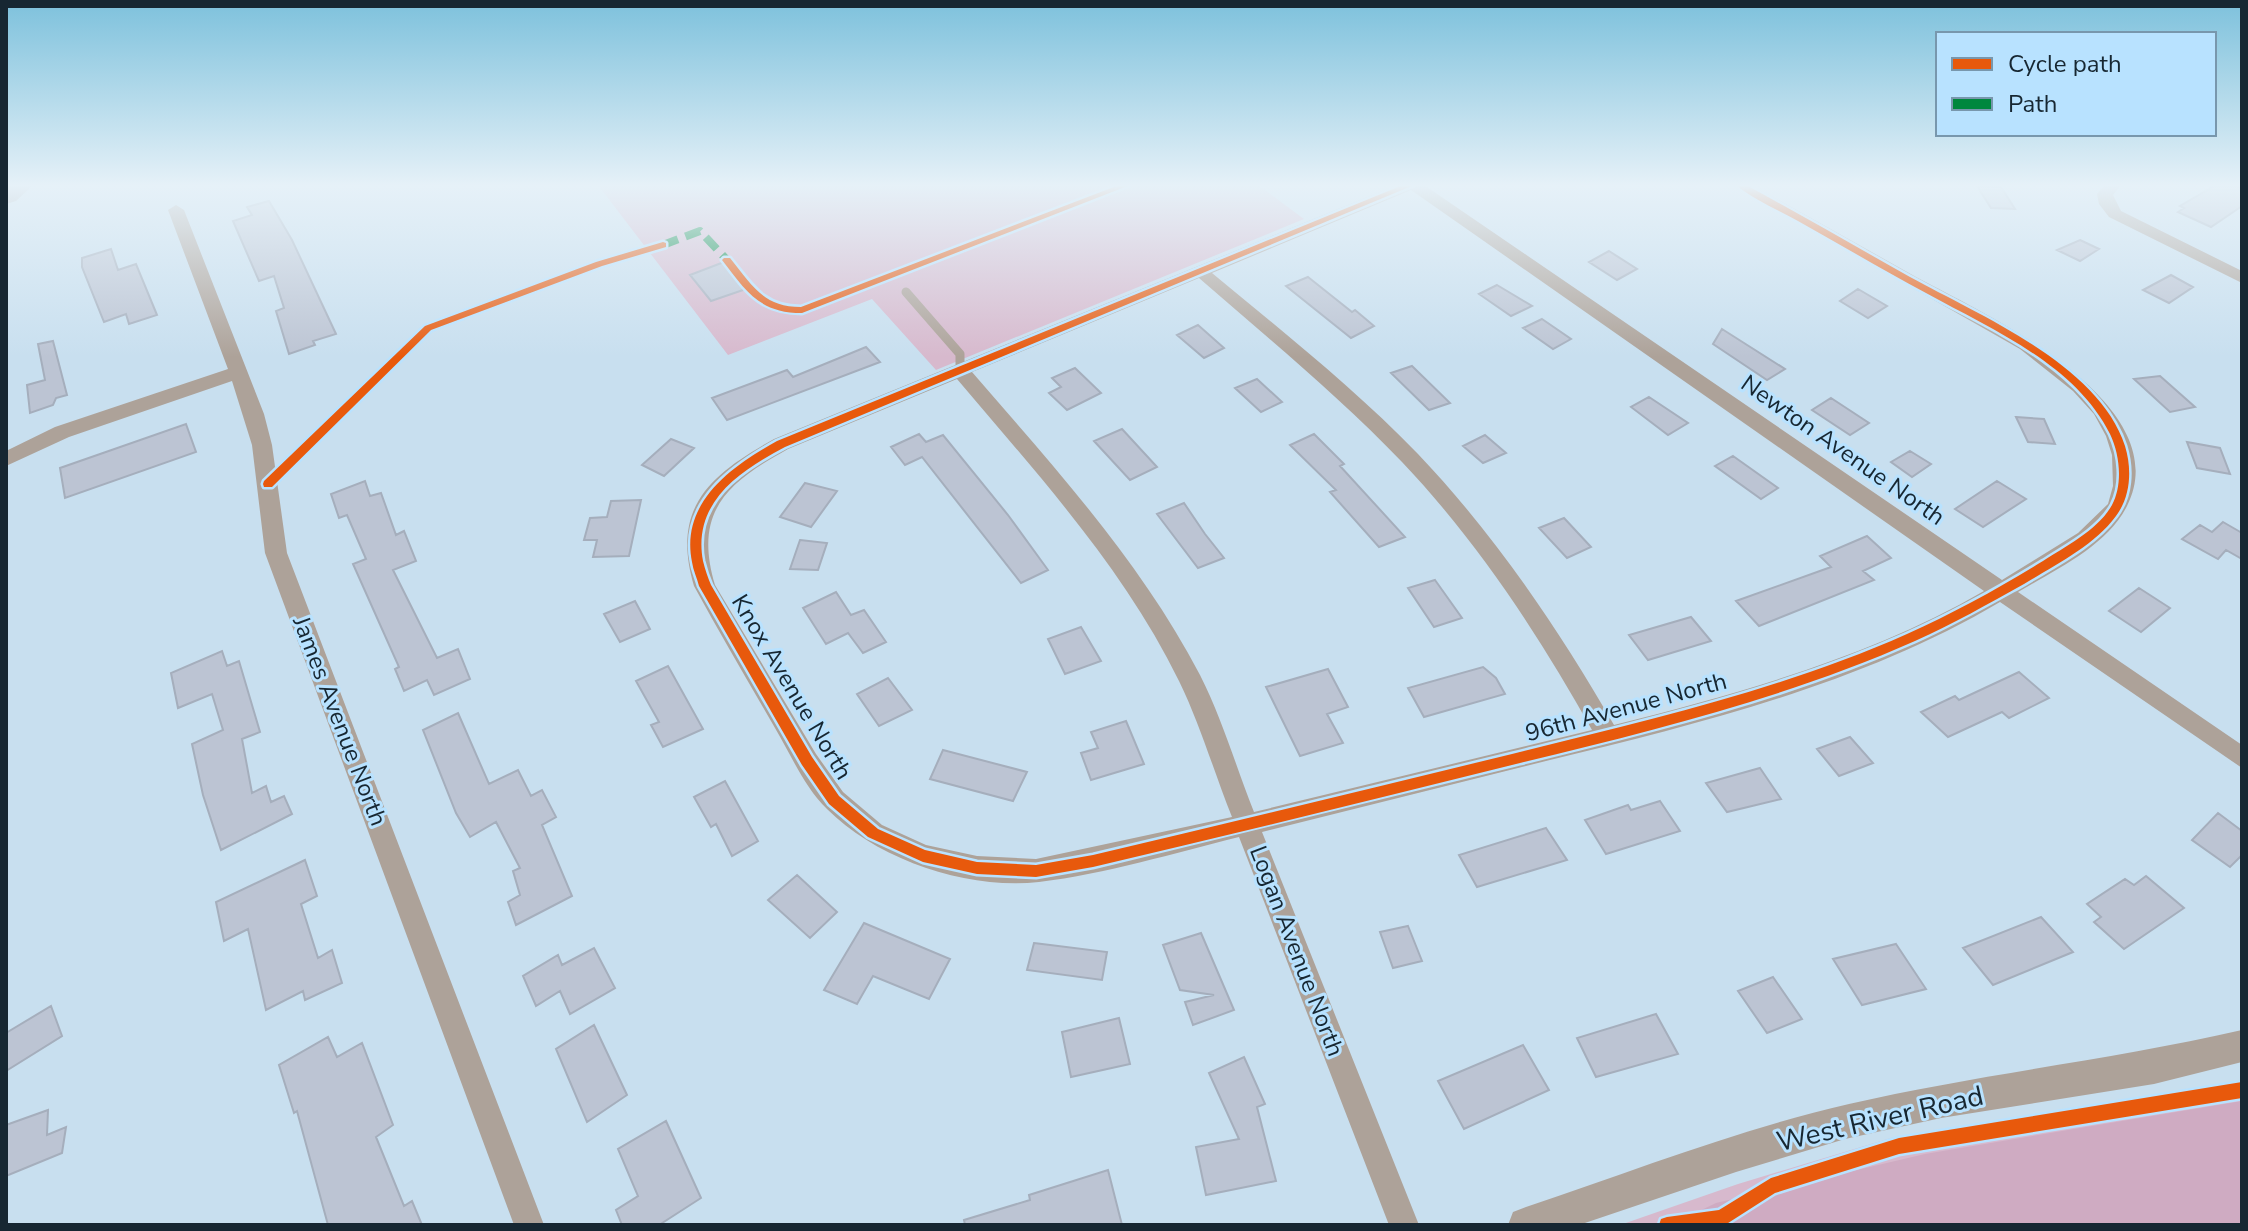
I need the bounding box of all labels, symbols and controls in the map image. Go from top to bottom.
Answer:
legend [1936,32,2216,136]
text: Cycle path [2008,48,2122,80]
text: Path [2008,88,2057,120]
street label: Newton Avenue North [1735,367,1951,533]
street label: Knox Avenue North [724,588,860,786]
street label: James Avenue North [285,611,395,830]
street label: 96th Avenue North [1522,665,1730,749]
street label: Logan Avenue North [1242,841,1352,1061]
street label: West River Road [1773,1077,1987,1161]

